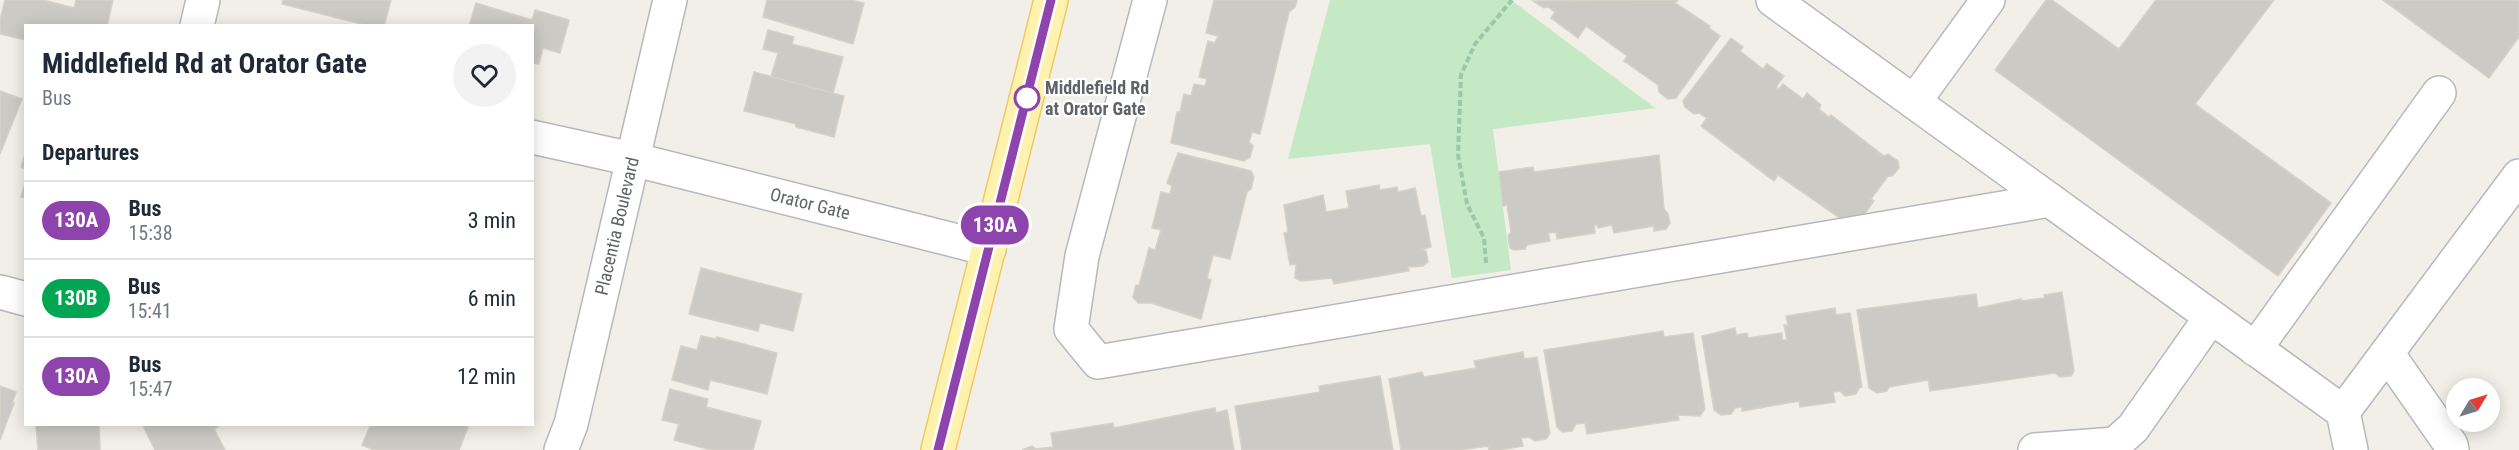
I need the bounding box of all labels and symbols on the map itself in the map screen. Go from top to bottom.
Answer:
place label: Middlefield Rd at Orator Gate [1045,77,1149,119]
marker: Middlefield Rd at Orator Gate [1014,85,1040,111]
street label: Placentia Boulevard [590,155,643,297]
street label: Orator Gate [768,183,852,224]
line badge: 130A [953,206,1037,244]
north arrow [2446,378,2500,432]

